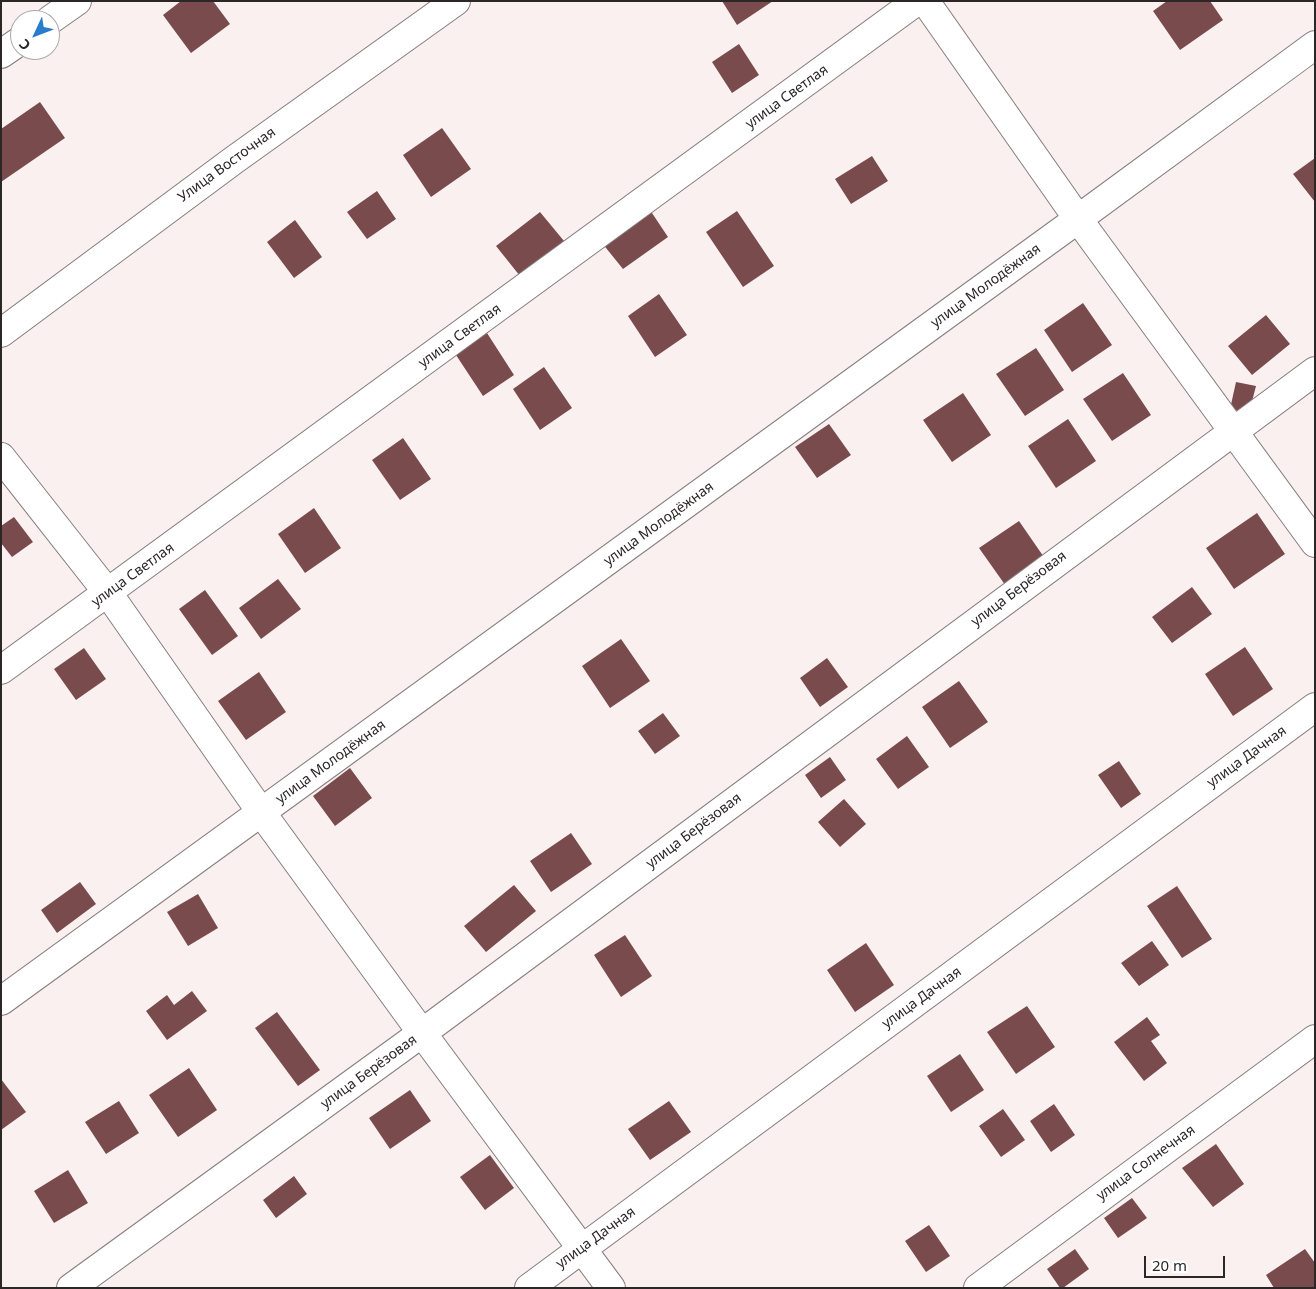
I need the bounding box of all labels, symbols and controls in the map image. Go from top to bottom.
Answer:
north arrow [10,10,60,60]
text: С [14,35,34,55]
street label: улица Светлая [742,61,832,133]
street label: Улица Восточная [175,124,279,206]
street label: улица Молодёжная [928,240,1044,332]
street label: улица Светлая [415,300,505,372]
street label: улица Молодёжная [601,478,717,570]
street label: улица Светлая [88,539,178,611]
street label: улица Берёзовая [968,548,1070,630]
street label: улица Молодёжная [273,716,389,808]
street label: улица Дачная [1204,723,1290,791]
street label: улица Берёзовая [643,790,745,872]
street label: улица Дачная [879,964,965,1032]
street label: улица Берёзовая [318,1031,420,1113]
street label: улица Солнечная [1093,1122,1199,1204]
street label: улица Дачная [553,1204,639,1272]
scale bar [1146,1246,1227,1278]
text: 20 m [1152,1255,1187,1275]

